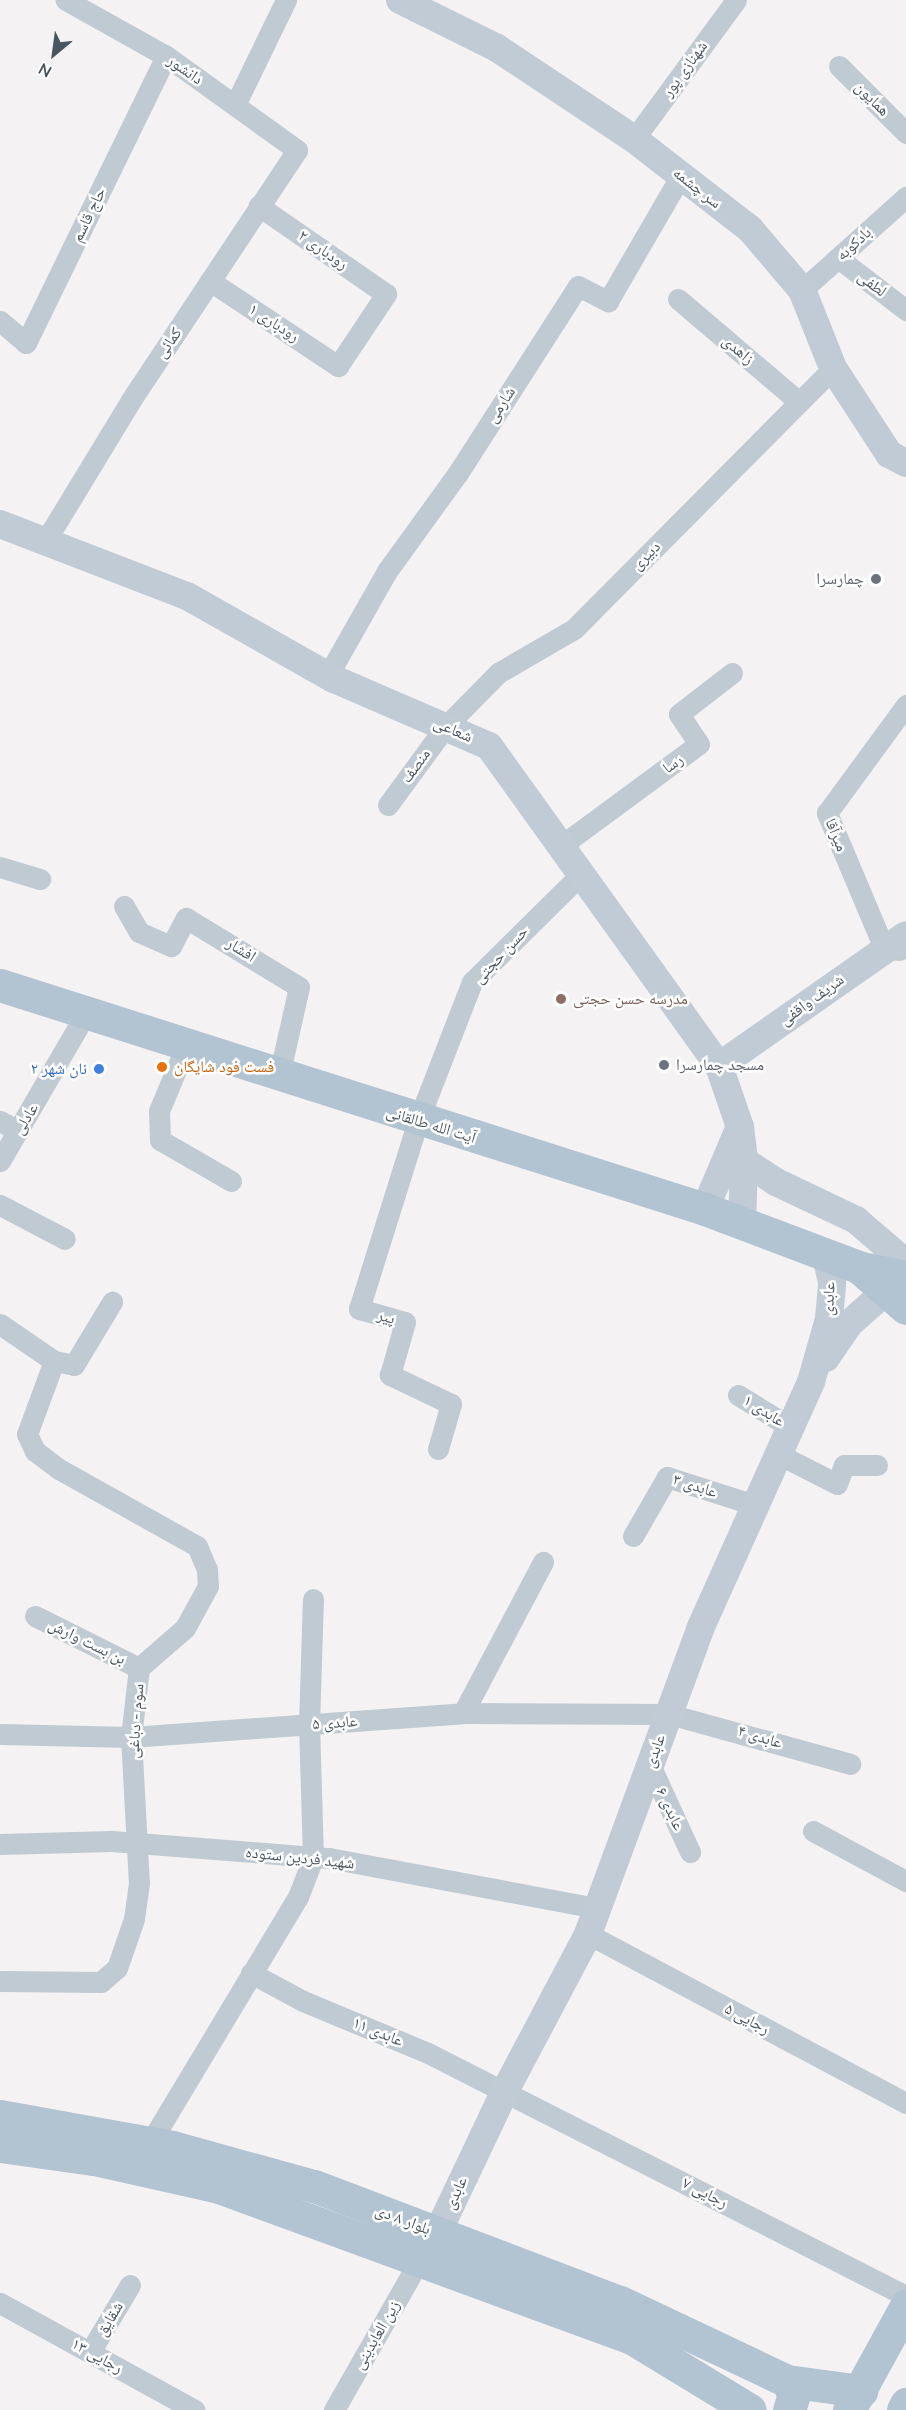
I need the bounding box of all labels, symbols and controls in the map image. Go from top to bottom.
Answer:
north arrow [24,24,84,84]
street label: شهنازی پور [658,37,712,101]
street label: دانشور [163,51,207,89]
text: N [35,57,56,82]
street label: همایون [851,78,893,120]
street label: سر چشمه [669,163,725,213]
street label: حاج قاسم [68,185,110,245]
street label: بادکوبه [832,223,876,265]
street label: رودباری ۲ [295,226,351,274]
street label: لطفی [854,267,890,301]
street label: رودباری ۱ [245,300,303,346]
street label: کمائی [152,324,186,362]
street label: زاهدی [718,331,758,369]
street label: شارمی [482,383,520,427]
street label: دبیری [627,537,665,575]
place label: چمارسرا [816,569,864,589]
marker: چمارسرا [869,572,883,586]
street label: شعاعی [431,713,475,747]
street label: منصف [397,745,435,787]
street label: رسا [659,750,687,778]
street label: میرآقا [821,816,851,854]
street label: حسن حجتی [469,922,533,988]
street label: افشار [223,934,259,966]
street label: شریف واقفی [776,970,848,1030]
place label: مدرسه حسن حجتی [573,989,688,1009]
marker: مدرسه حسن حجتی [554,992,568,1006]
place label: مسجد چمارسرا [676,1055,764,1075]
place label: فست فود شایگان [174,1057,274,1077]
marker: مسجد چمارسرا [657,1058,671,1072]
place label: نان شهر ۲ [31,1059,87,1079]
marker: فست فود شایگان [155,1060,169,1074]
marker: نان شهر ۲ [92,1062,106,1076]
street label: عادلی [9,1100,43,1138]
street label: آیت الله طالقانی [384,1102,478,1148]
street label: عابدی [819,1282,839,1316]
street label: پیر [375,1305,397,1329]
street label: عابدی ۱ [740,1391,788,1431]
street label: عابدی ۳ [670,1470,720,1502]
street label: بن بست وارش [45,1615,129,1669]
street label: سوم - دباغی [124,1683,148,1759]
street label: عابدی ۵ [312,1712,358,1734]
street label: عابدی ۴ [736,1721,784,1753]
street label: عابدی [640,1732,670,1770]
street label: عابدی ۶ [652,1784,688,1834]
street label: شهید فردین ستوده [244,1843,356,1873]
street label: رجایی ۵ [721,1999,773,2039]
street label: عابدی ۱۱ [350,2013,406,2051]
street label: عابدی [440,2174,472,2212]
street label: رجایی ۷ [679,2174,731,2212]
street label: بلوار ۸ دی [373,2201,433,2239]
street label: زین العابدینی [350,2297,404,2373]
street label: شقایق [92,2298,128,2340]
street label: رجایی ۱۳ [68,2334,126,2378]

